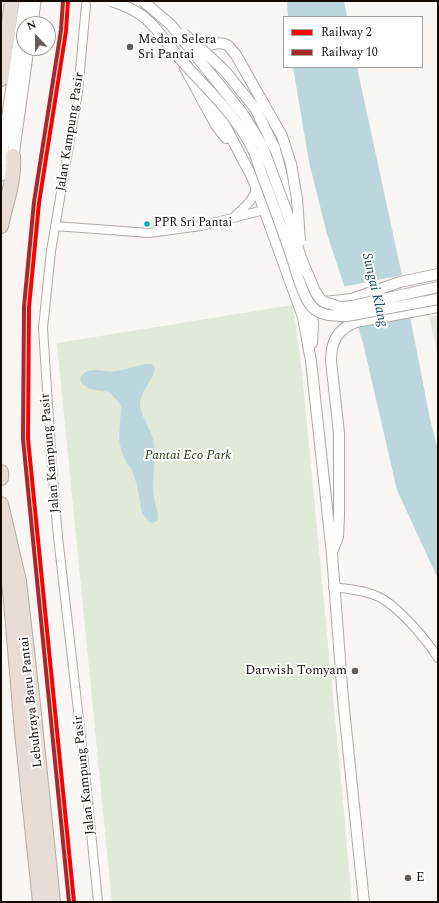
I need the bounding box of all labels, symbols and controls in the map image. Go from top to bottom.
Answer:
north arrow [16,16,56,56]
text: N [24,16,39,35]
legend [283,16,423,68]
text: Railway 2 [321,23,372,42]
place label: Medan Selera Sri Pantai [138,32,216,63]
marker: Medan Selera Sri Pantai [125,42,135,52]
text: Railway 10 [321,43,378,62]
street label: Jalan Kampung Pasir [54,71,88,193]
place label: PPR Sri Pantai [154,217,232,231]
marker: PPR Sri Pantai [142,219,152,229]
water label: Sungai Klang [357,251,391,329]
street label: Jalan Kampung Pasir [38,392,64,514]
park label: Pantai Eco Park [145,448,231,464]
street label: Lebuhraya Baru Pantai [17,636,47,768]
place label: Darwish Tomyam [245,663,347,679]
marker: Darwish Tomyam [350,666,360,676]
street label: Jalan Kampung Pasir [71,714,99,836]
place label: E [416,870,424,886]
marker: E [403,873,413,883]

